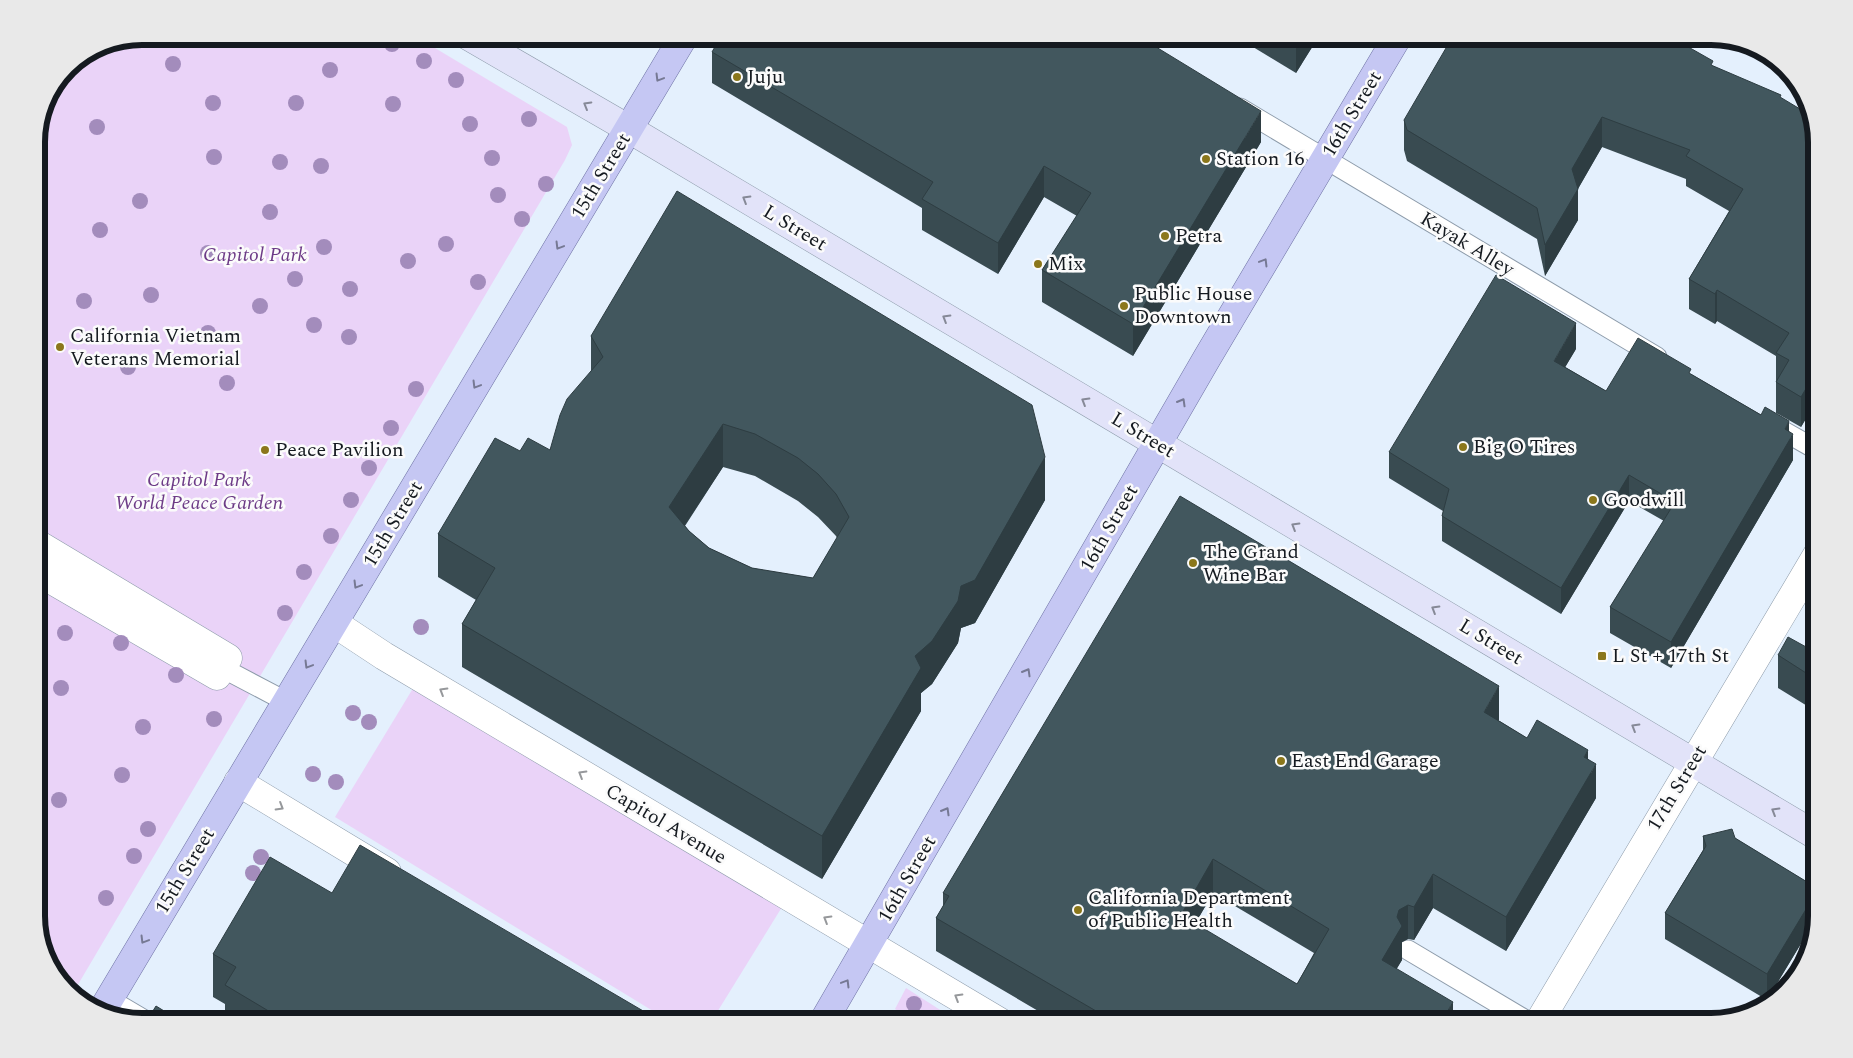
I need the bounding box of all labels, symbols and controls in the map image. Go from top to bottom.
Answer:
place label: Juju [747,62,783,92]
street label: 16th Street [1314,65,1390,163]
marker: Juju [731,71,743,83]
one-way arrow [656,73,666,82]
one-way arrow [583,101,592,111]
street label: 15th Street [563,127,639,225]
place label: Station 16 [1216,144,1304,174]
marker: Station 16 [1200,153,1212,165]
one-way arrow [742,196,751,206]
street label: L Street [757,197,833,259]
street label: Kayak Alley [1414,204,1521,285]
place label: Petra [1175,221,1222,251]
marker: Petra [1159,230,1171,242]
park label: Capitol Park [203,240,308,270]
one-way arrow [556,240,566,249]
place label: Mix [1048,249,1083,279]
marker: Mix [1032,258,1044,270]
one-way arrow [1258,258,1268,267]
place label: Public House Downtown [1134,279,1252,332]
marker: Public House Downtown [1118,300,1130,312]
one-way arrow [942,314,951,324]
place label: California Vietnam Veterans Memorial [70,321,241,374]
marker: California Vietnam Veterans Memorial [54,341,66,353]
one-way arrow [472,380,482,389]
one-way arrow [1082,397,1091,407]
one-way arrow [1175,398,1185,407]
street label: L Street [1105,404,1181,466]
place label: Big O Tires [1473,432,1575,462]
place label: Peace Pavilion [275,435,404,465]
marker: Big O Tires [1457,441,1469,453]
marker: Peace Pavilion [259,444,271,456]
park label: Capitol Park World Peace Garden [115,465,284,518]
street label: 15th Street [355,475,431,573]
street label: 16th Street [1072,479,1146,577]
place label: Goodwill [1603,485,1684,515]
marker: Goodwill [1587,494,1599,506]
one-way arrow [1292,523,1301,533]
place label: The Grand Wine Bar [1203,537,1299,590]
marker: The Grand Wine Bar [1187,557,1199,569]
one-way arrow [353,579,363,588]
one-way arrow [1432,605,1441,615]
street label: L Street [1453,611,1529,673]
place label: L St + 17th St [1612,641,1729,671]
marker: L St + 17th St [1596,650,1608,662]
one-way arrow [305,660,315,669]
one-way arrow [1020,668,1030,677]
one-way arrow [439,687,448,697]
one-way arrow [1632,724,1641,734]
street label: 17th Street [1639,739,1715,837]
place label: East End Garage [1291,746,1439,776]
marker: East End Garage [1275,755,1287,767]
one-way arrow [579,770,588,780]
street label: Capitol Avenue [600,776,732,872]
one-way arrow [274,801,283,811]
one-way arrow [940,807,950,816]
one-way arrow [1771,807,1780,817]
street label: 15th Street [147,822,223,920]
street label: 16th Street [870,830,944,928]
place label: California Department of Public Health [1088,883,1290,936]
marker: California Department of Public Health [1072,904,1084,916]
one-way arrow [824,916,833,926]
one-way arrow [141,934,151,943]
one-way arrow [840,979,850,988]
one-way arrow [954,993,963,1003]

